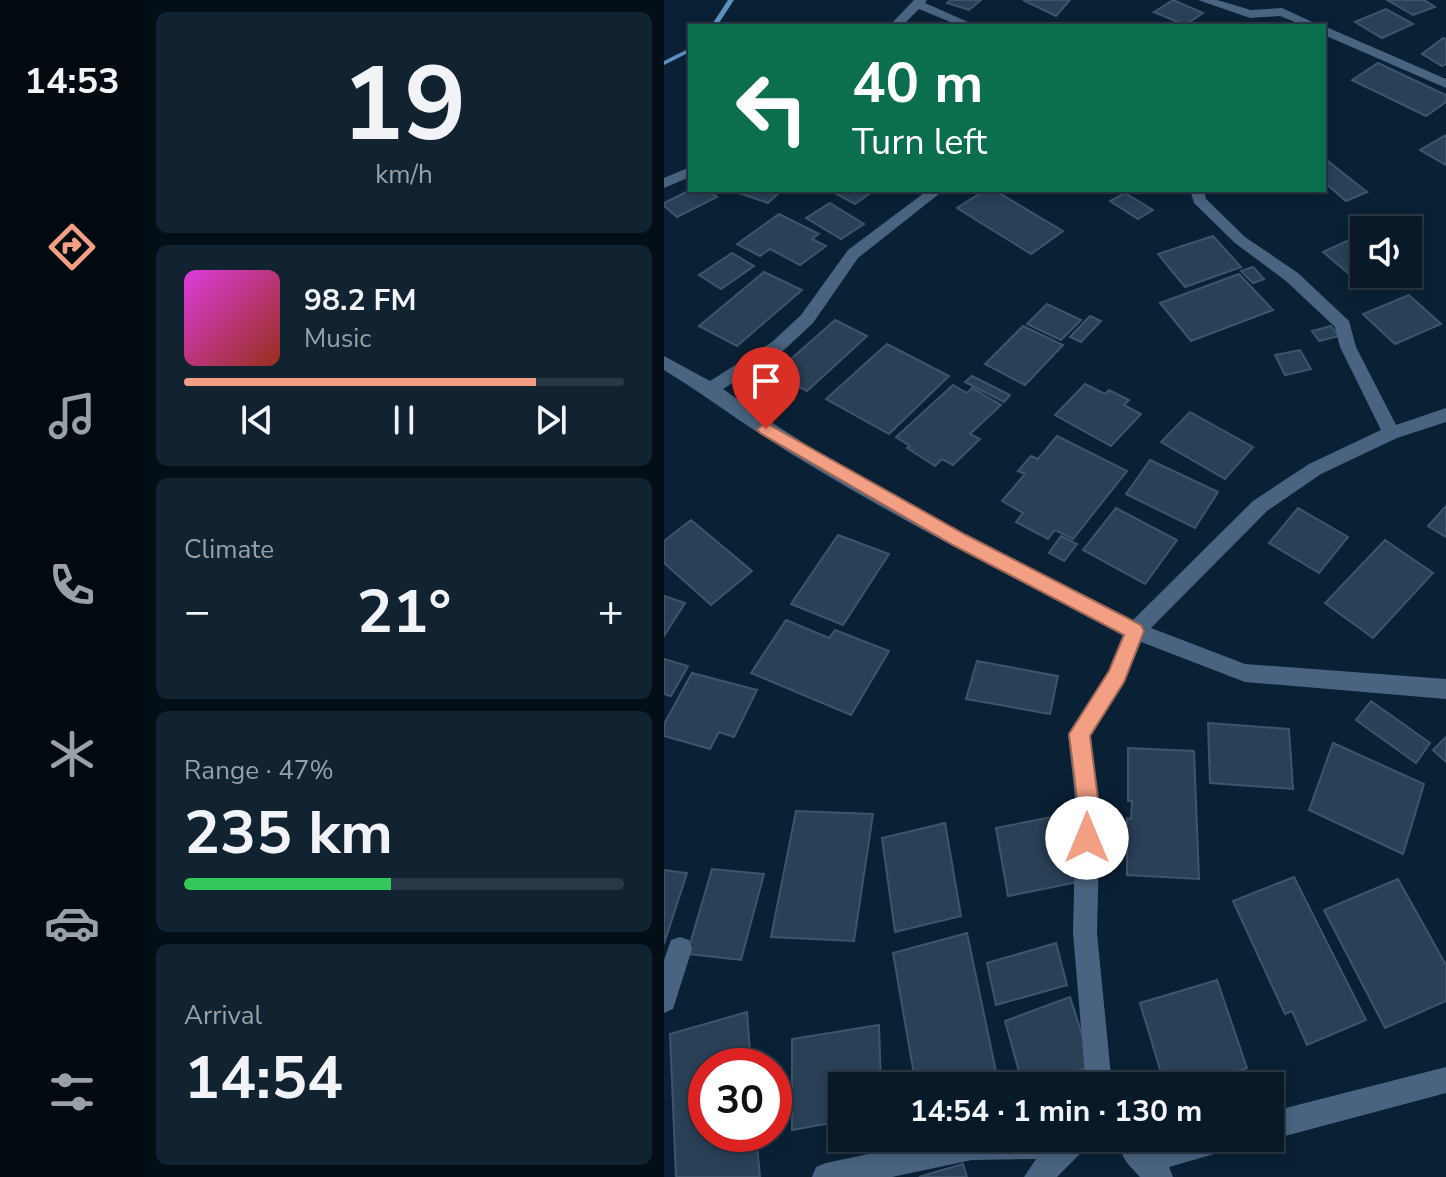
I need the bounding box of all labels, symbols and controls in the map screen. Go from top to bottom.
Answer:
text: 19 [342,34,466,176]
text: 40 m [852,45,983,122]
icon: left [720,56,824,160]
text: 14:53 [24,57,120,106]
text: Turn left [852,118,987,167]
text: km/h [375,157,433,192]
map controls [1350,216,1422,288]
button: sound [1350,216,1422,288]
icon: directions [44,219,100,275]
text: 98.2 FM [304,280,416,321]
text: Music [304,321,371,356]
pin [732,347,800,429]
icon: arrive [744,359,788,403]
icon: music [44,388,100,444]
icon: previous [235,398,279,442]
icon: pause [382,398,426,442]
icon: next [529,398,573,442]
text: Climate [184,532,274,567]
icon: phone [44,557,100,613]
text: 21° [357,571,451,653]
text: − [184,582,210,642]
text: + [598,582,624,642]
icon: climate [44,726,100,782]
text: Range · 47% [184,753,334,788]
text: 235 km [184,792,393,874]
position arrow [1045,796,1129,880]
icon: car [44,895,100,951]
text: Arrival [184,998,262,1033]
text: 14:54 [184,1037,343,1119]
speed limit sign: 30 [688,1048,792,1152]
icon: filters [44,1064,100,1120]
text: 14:54 · 1 min · 130 m [910,1091,1202,1132]

